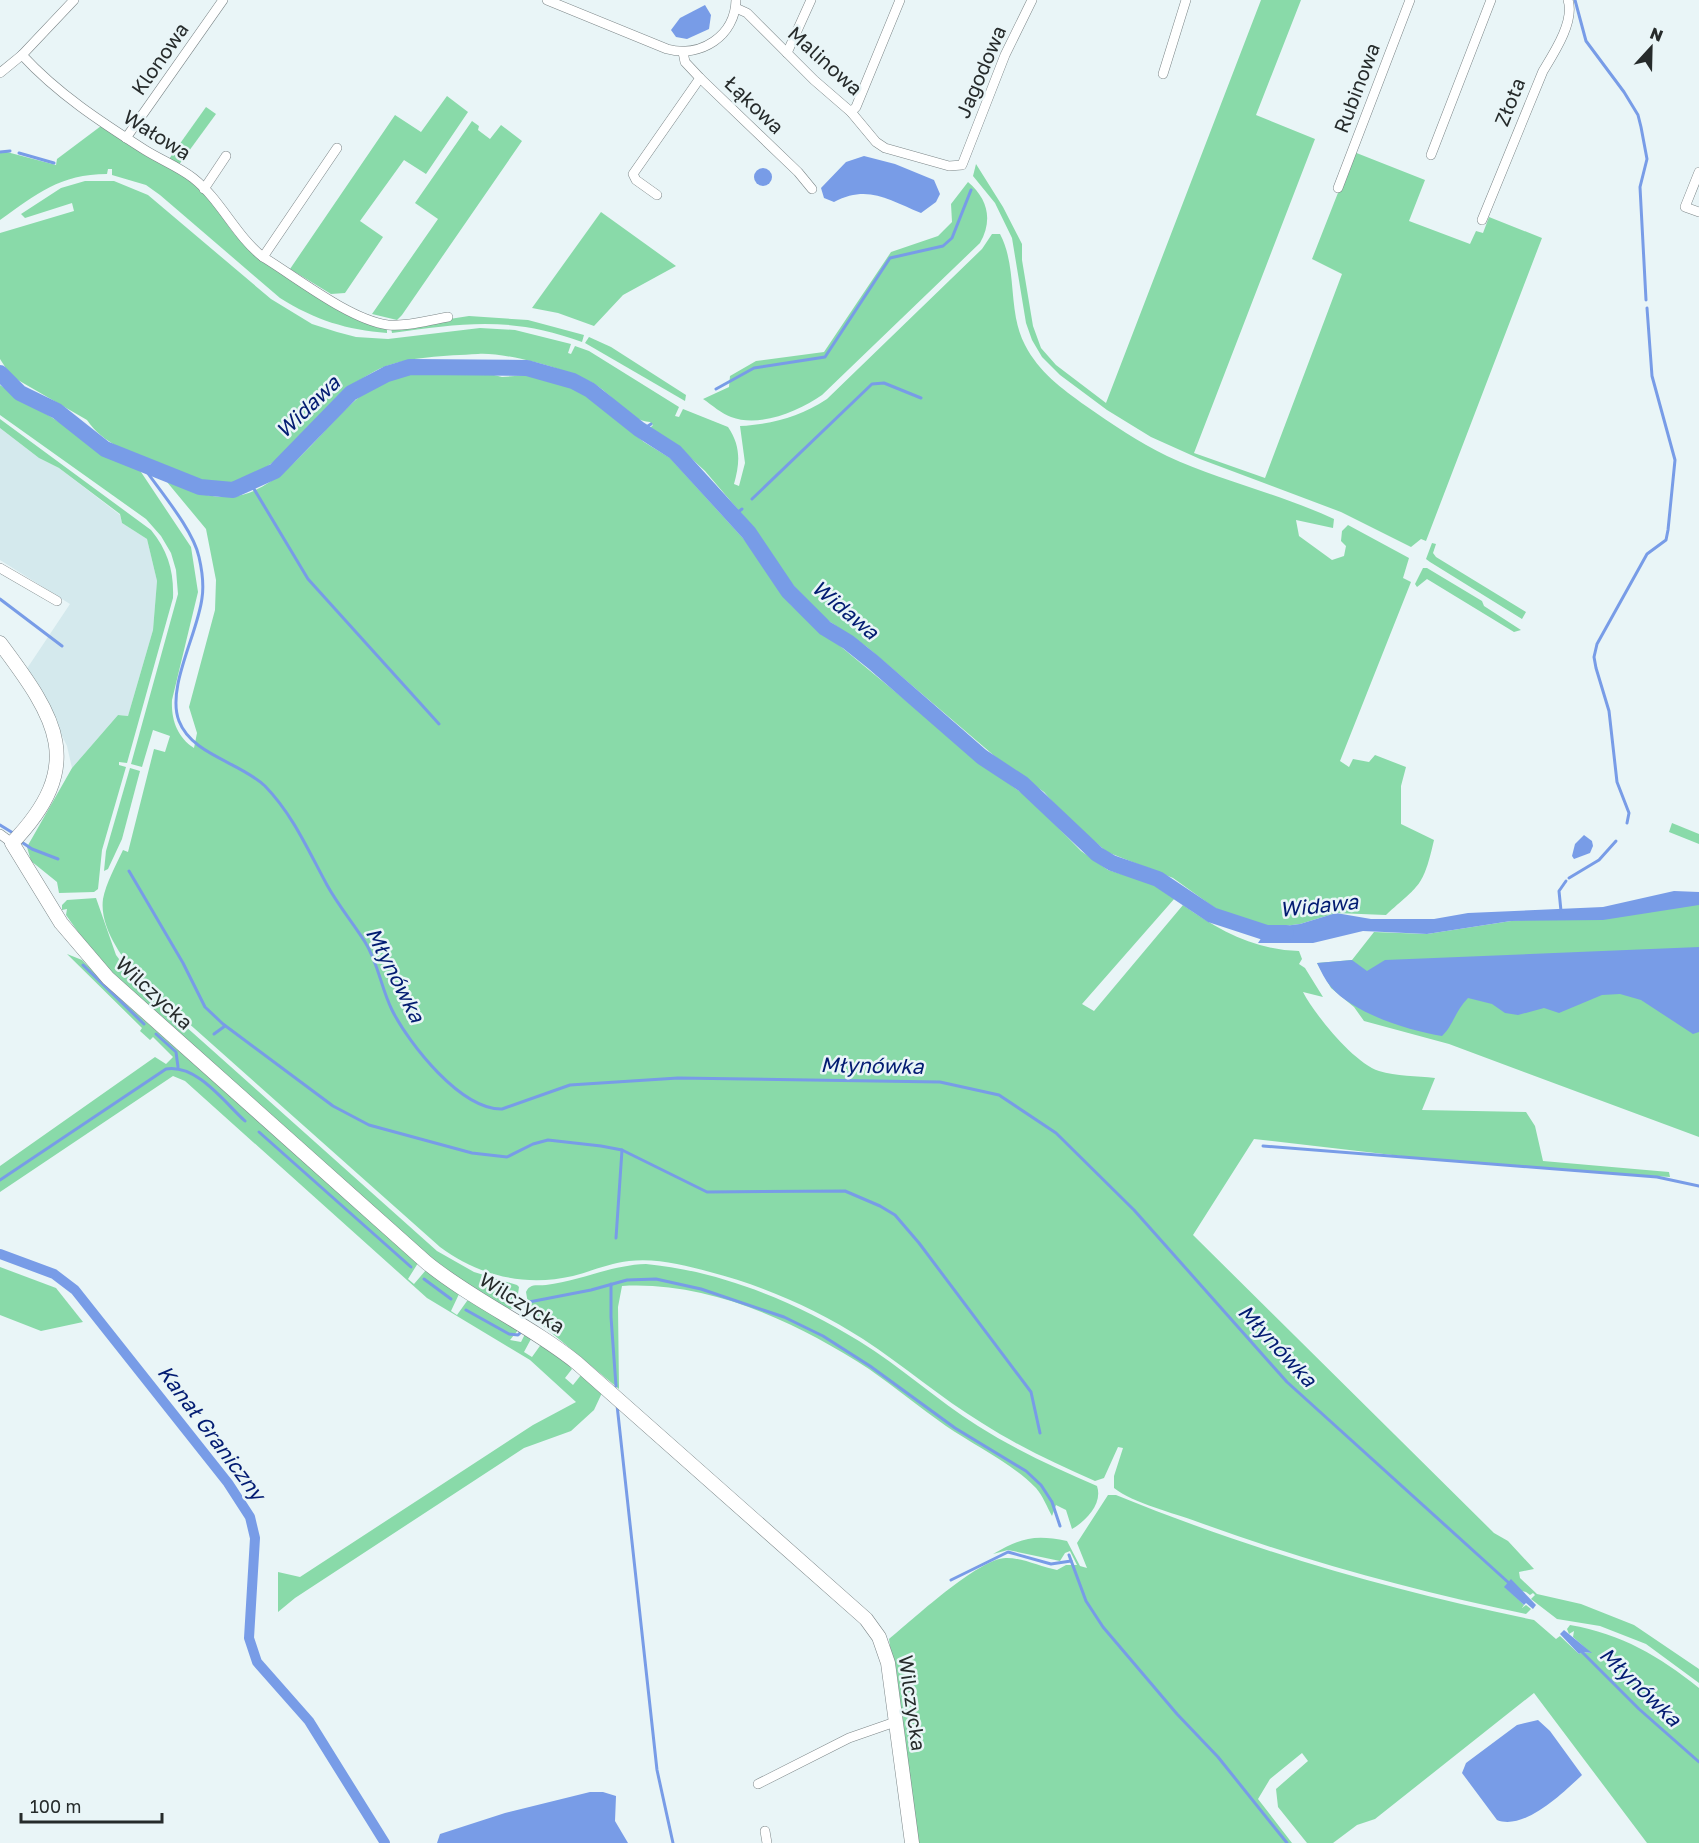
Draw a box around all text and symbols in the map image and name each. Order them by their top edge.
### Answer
street label: Klonowa [126,18,193,99]
north arrow [1621,18,1681,78]
street label: Malinowa [784,21,868,100]
street label: Jagodowa [950,22,1010,121]
text: N [1647,23,1666,46]
street label: Rubinowa [1328,39,1384,136]
street label: Łąkowa [720,70,789,138]
street label: Złota [1489,74,1530,129]
street label: Wałowa [119,104,196,164]
water label: Widawa [270,369,345,443]
water label: Widawa [807,574,885,645]
water label: Widawa [1278,888,1361,922]
water label: Młynówka [361,923,431,1027]
street label: Wilczycka [111,951,198,1034]
water label: Młynówka [820,1051,925,1079]
street label: Wilczycka [475,1266,570,1338]
water label: Młynówka [1233,1299,1323,1393]
water label: Kanał Graniczny [152,1360,273,1508]
water label: Młynówka [1595,1641,1688,1732]
street label: Wilczycka [894,1654,932,1752]
scale bar [21,1786,162,1824]
text: 100 m [30,1795,81,1817]

